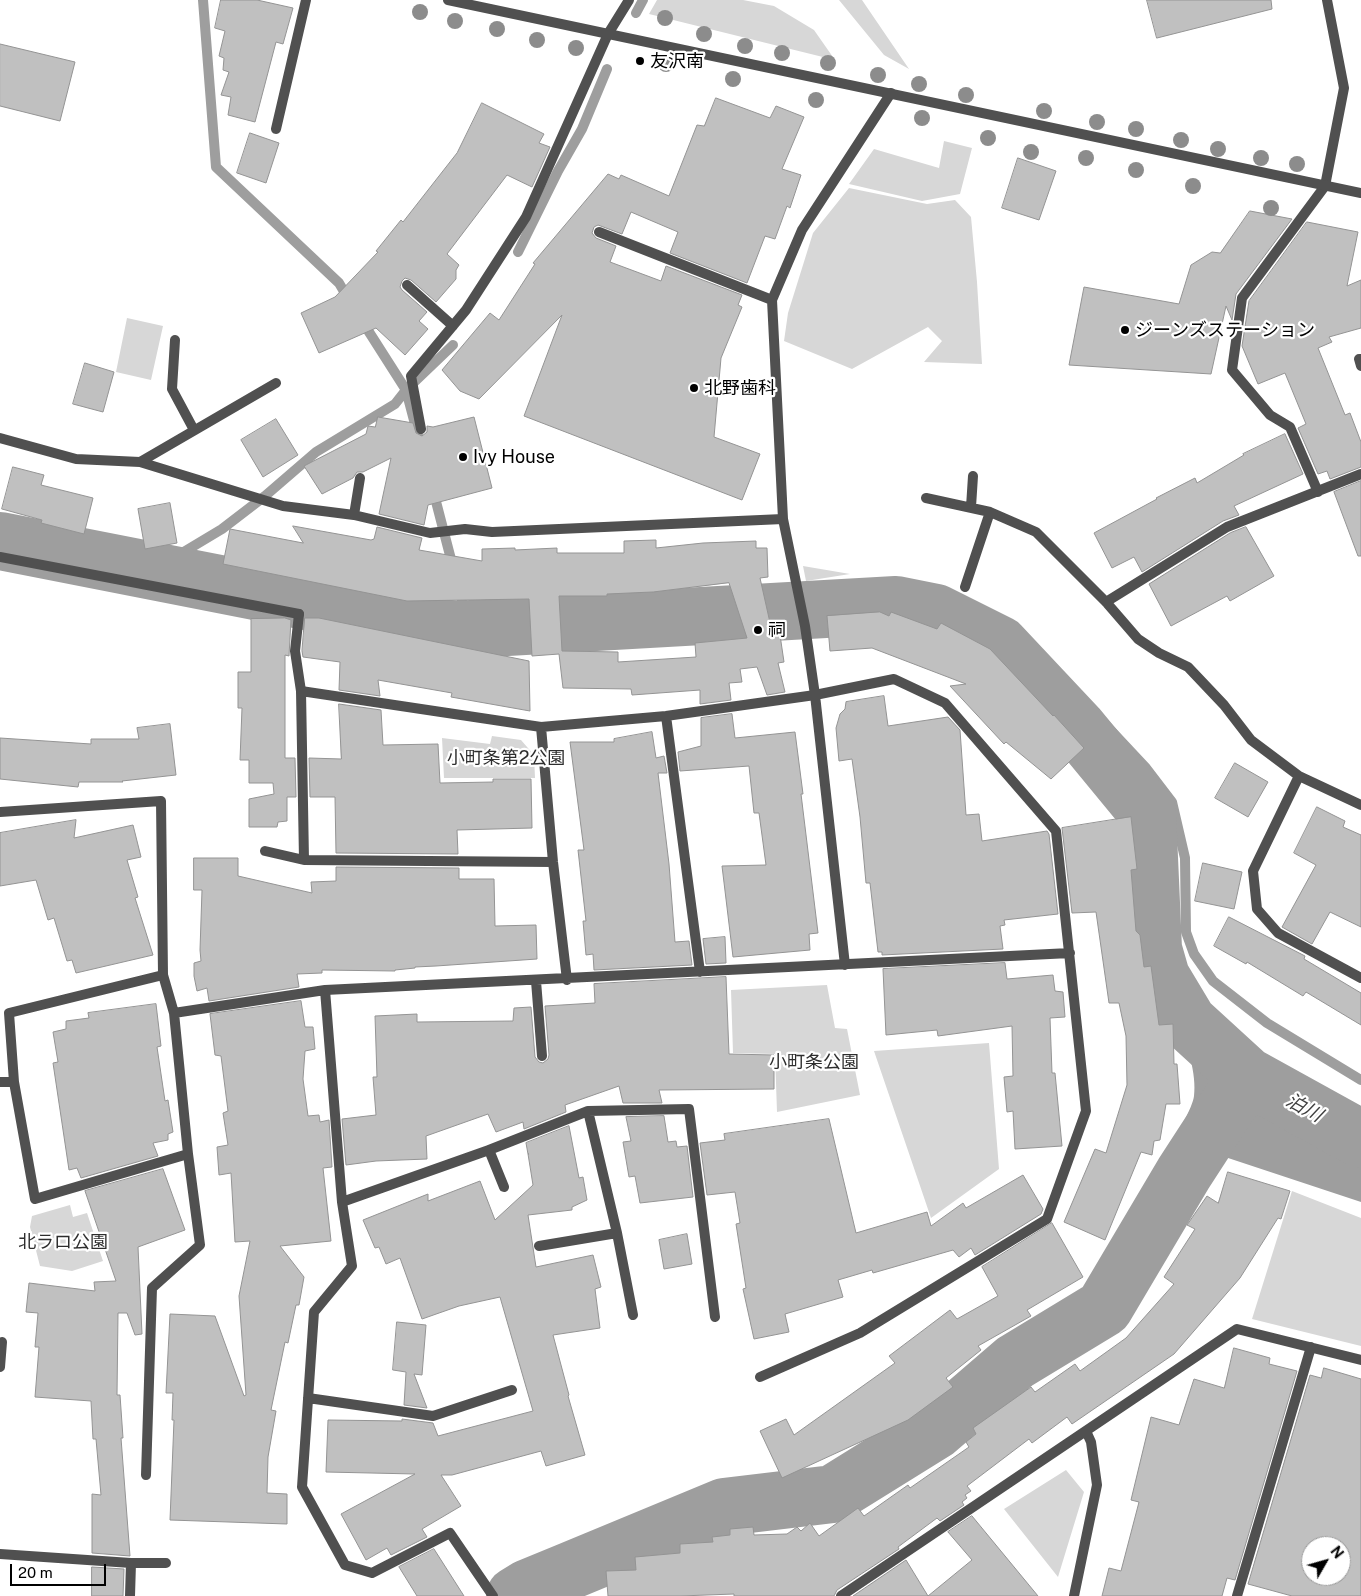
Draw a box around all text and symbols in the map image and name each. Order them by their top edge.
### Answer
place label: 友沢南 [650,50,704,72]
marker: 友沢南 [634,55,646,67]
place label: ジーンズステーション [1135,319,1315,341]
marker: ジーンズステーション [1119,324,1131,336]
place label: 北野歯科 [704,377,776,399]
marker: 北野歯科 [688,382,700,394]
place label: Ivy House [473,446,555,468]
marker: Ivy House [457,451,469,463]
place label: 祠 [768,619,786,641]
marker: 祠 [752,624,764,636]
park label: 小町条第2公園 [447,747,565,769]
park label: 小町条公園 [769,1051,859,1073]
water label: 泊川 [1282,1089,1326,1127]
park label: 北ラロ公園 [18,1231,108,1253]
north arrow [1301,1536,1351,1586]
text: N [1327,1543,1347,1562]
scale bar [12,1554,109,1586]
text: 20 m [18,1564,53,1581]

